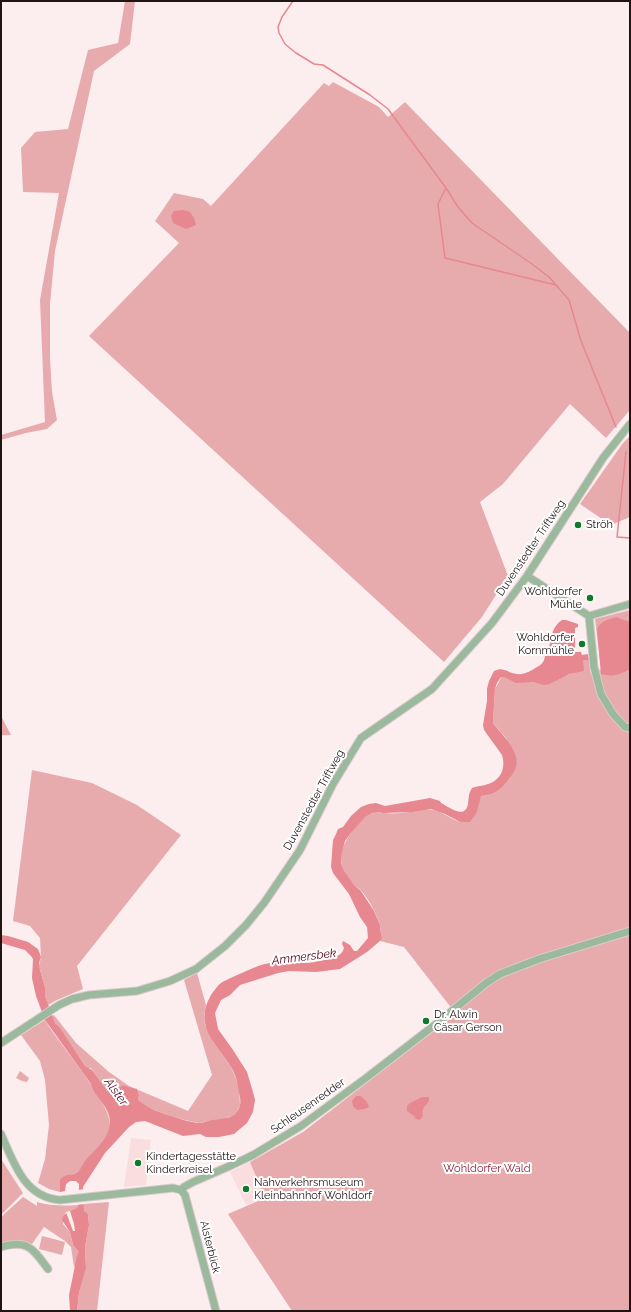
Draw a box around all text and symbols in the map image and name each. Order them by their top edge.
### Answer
street label: Duvenstedter Triftweg [494,497,568,599]
place label: Ströh [586,518,613,532]
marker: Ströh [573,520,583,530]
place label: Wohldorfer Mühle [524,585,582,611]
marker: Wohldorfer Mühle [585,593,595,603]
place label: Wohldorfer Kornmühle [516,631,574,657]
marker: Wohldorfer Kornmühle [577,639,587,649]
street label: Duvenstedter Triftweg [281,747,347,853]
water label: Ammersbek [271,946,337,968]
place label: Dr. Alwin Cäsar Gerson [434,1008,502,1034]
marker: Dr. Alwin Cäsar Gerson [421,1016,431,1026]
water label: Alster [101,1075,131,1109]
street label: Schleusenredder [268,1076,348,1136]
place label: Kindertagesstätte Kinderkreisel [146,1150,236,1176]
marker: Kindertagesstätte Kinderkreisel [133,1158,143,1168]
park label: Wohldorfer Wald [443,1162,531,1176]
place label: Nahverkehrsmuseum Kleinbahnhof Wohldorf [254,1176,372,1202]
marker: Nahverkehrsmuseum Kleinbahnhof Wohldorf [241,1184,251,1194]
street label: Alsterblick [197,1219,223,1275]

